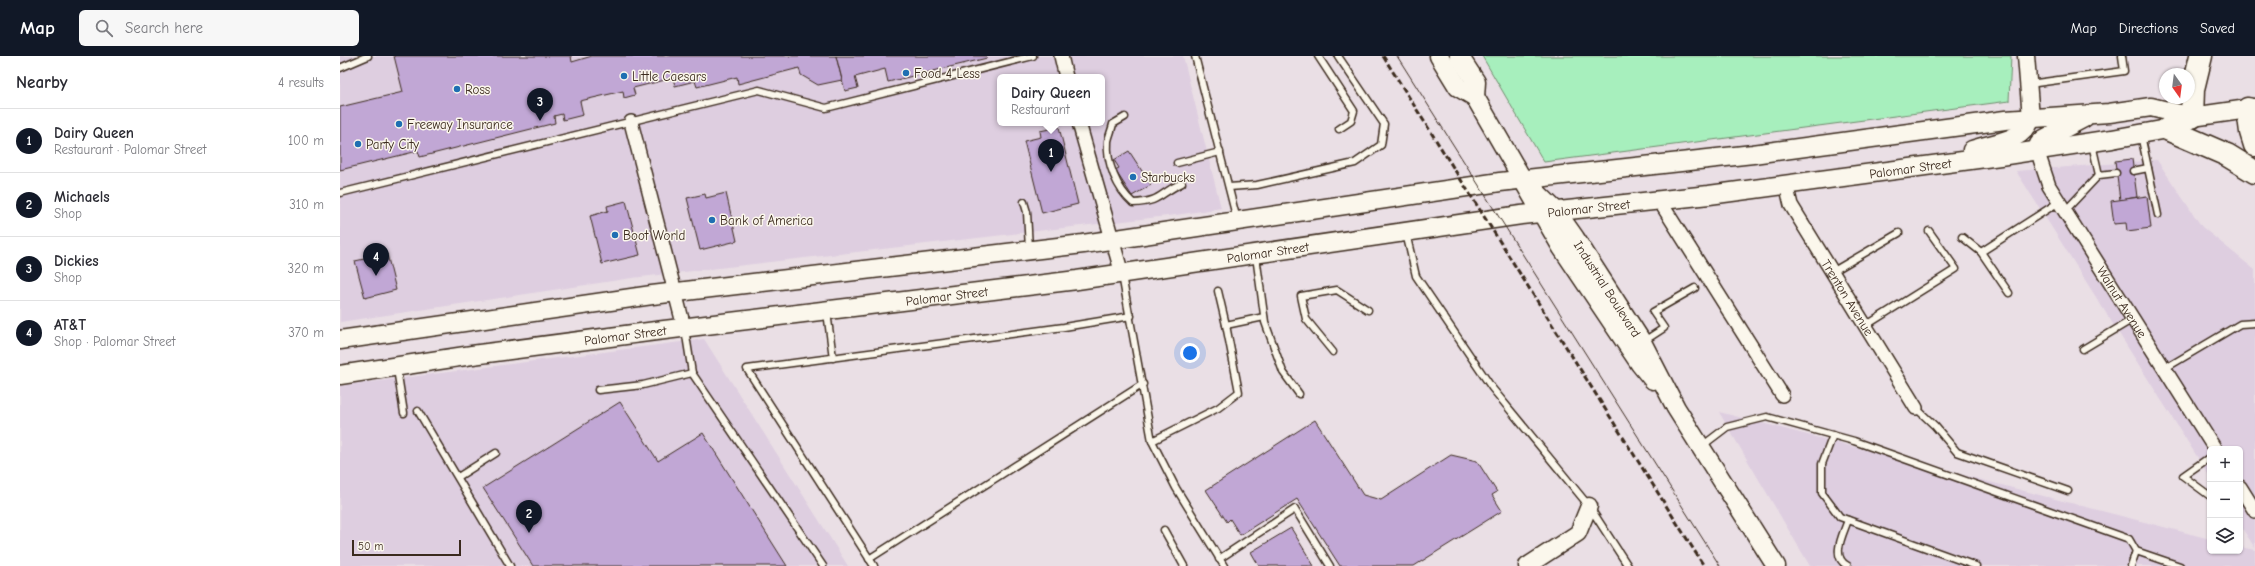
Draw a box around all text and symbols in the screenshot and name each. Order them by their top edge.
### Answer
search box [79,10,359,46]
text: Map [20,17,55,39]
icon: search [93,17,115,39]
text: Search here [125,19,203,37]
text: Map [2070,20,2097,37]
text: Directions [2119,20,2178,37]
text: Saved [2200,20,2235,37]
place label: Food 4 Less [914,66,980,81]
marker: Food 4 Less [901,68,911,78]
north arrow [2159,68,2195,104]
place label: Little Caesars [632,69,706,84]
marker: Little Caesars [619,71,629,81]
text: Nearby [16,73,67,92]
popup [997,74,1105,126]
text: 4 results [278,75,324,90]
place label: Ross [465,82,490,97]
marker: Ross [452,84,462,94]
text: Dairy Queen [1011,84,1091,102]
pin: 3 [527,88,553,121]
text: Restaurant [1011,102,1070,117]
place label: Freeway Insurance [407,117,513,132]
marker: Freeway Insurance [394,119,404,129]
text: Dairy Queen [54,124,134,142]
text: 1 [26,133,32,148]
text: 100 m [288,133,324,148]
place label: Party City [366,137,419,152]
marker: Party City [353,139,363,149]
pin: 1 [1038,139,1064,172]
text: Restaurant · Palomar Street [54,142,206,157]
street label: Palomar Street [1868,155,1954,181]
place label: Starbucks [1141,170,1195,185]
marker: Starbucks [1128,172,1138,182]
text: Michaels [54,188,110,206]
street label: Palomar Street [1547,196,1632,220]
text: 2 [26,197,32,212]
text: 310 m [289,197,324,212]
text: Shop [54,206,82,221]
place label: Bank of America [720,213,813,228]
marker: Bank of America [707,215,717,225]
place label: Boot World [623,228,685,243]
marker: Boot World [610,230,620,240]
street label: Industrial Boulevard [1571,238,1644,340]
street label: Palomar Street [1226,239,1311,266]
pin: 4 [363,243,389,276]
text: Dickies [54,252,99,270]
street label: Trenton Avenue [1818,257,1877,339]
text: 3 [26,261,32,276]
text: 320 m [288,261,324,276]
street label: Walnut Avenue [2094,264,2150,341]
text: Shop [54,270,82,285]
street label: Palomar Street [905,284,990,309]
text: AT&T [54,316,86,334]
street label: Palomar Street [583,323,668,348]
text: 4 [26,325,32,340]
text: 370 m [288,325,324,340]
text: Shop · Palomar Street [54,334,176,349]
your location [1180,343,1200,363]
map controls [2207,446,2243,554]
button: + [2207,446,2243,482]
button: − [2207,482,2243,518]
pin: 2 [516,500,542,533]
button: layers [2207,518,2243,554]
scale bar [352,538,461,557]
text: 50 m [358,540,383,553]

